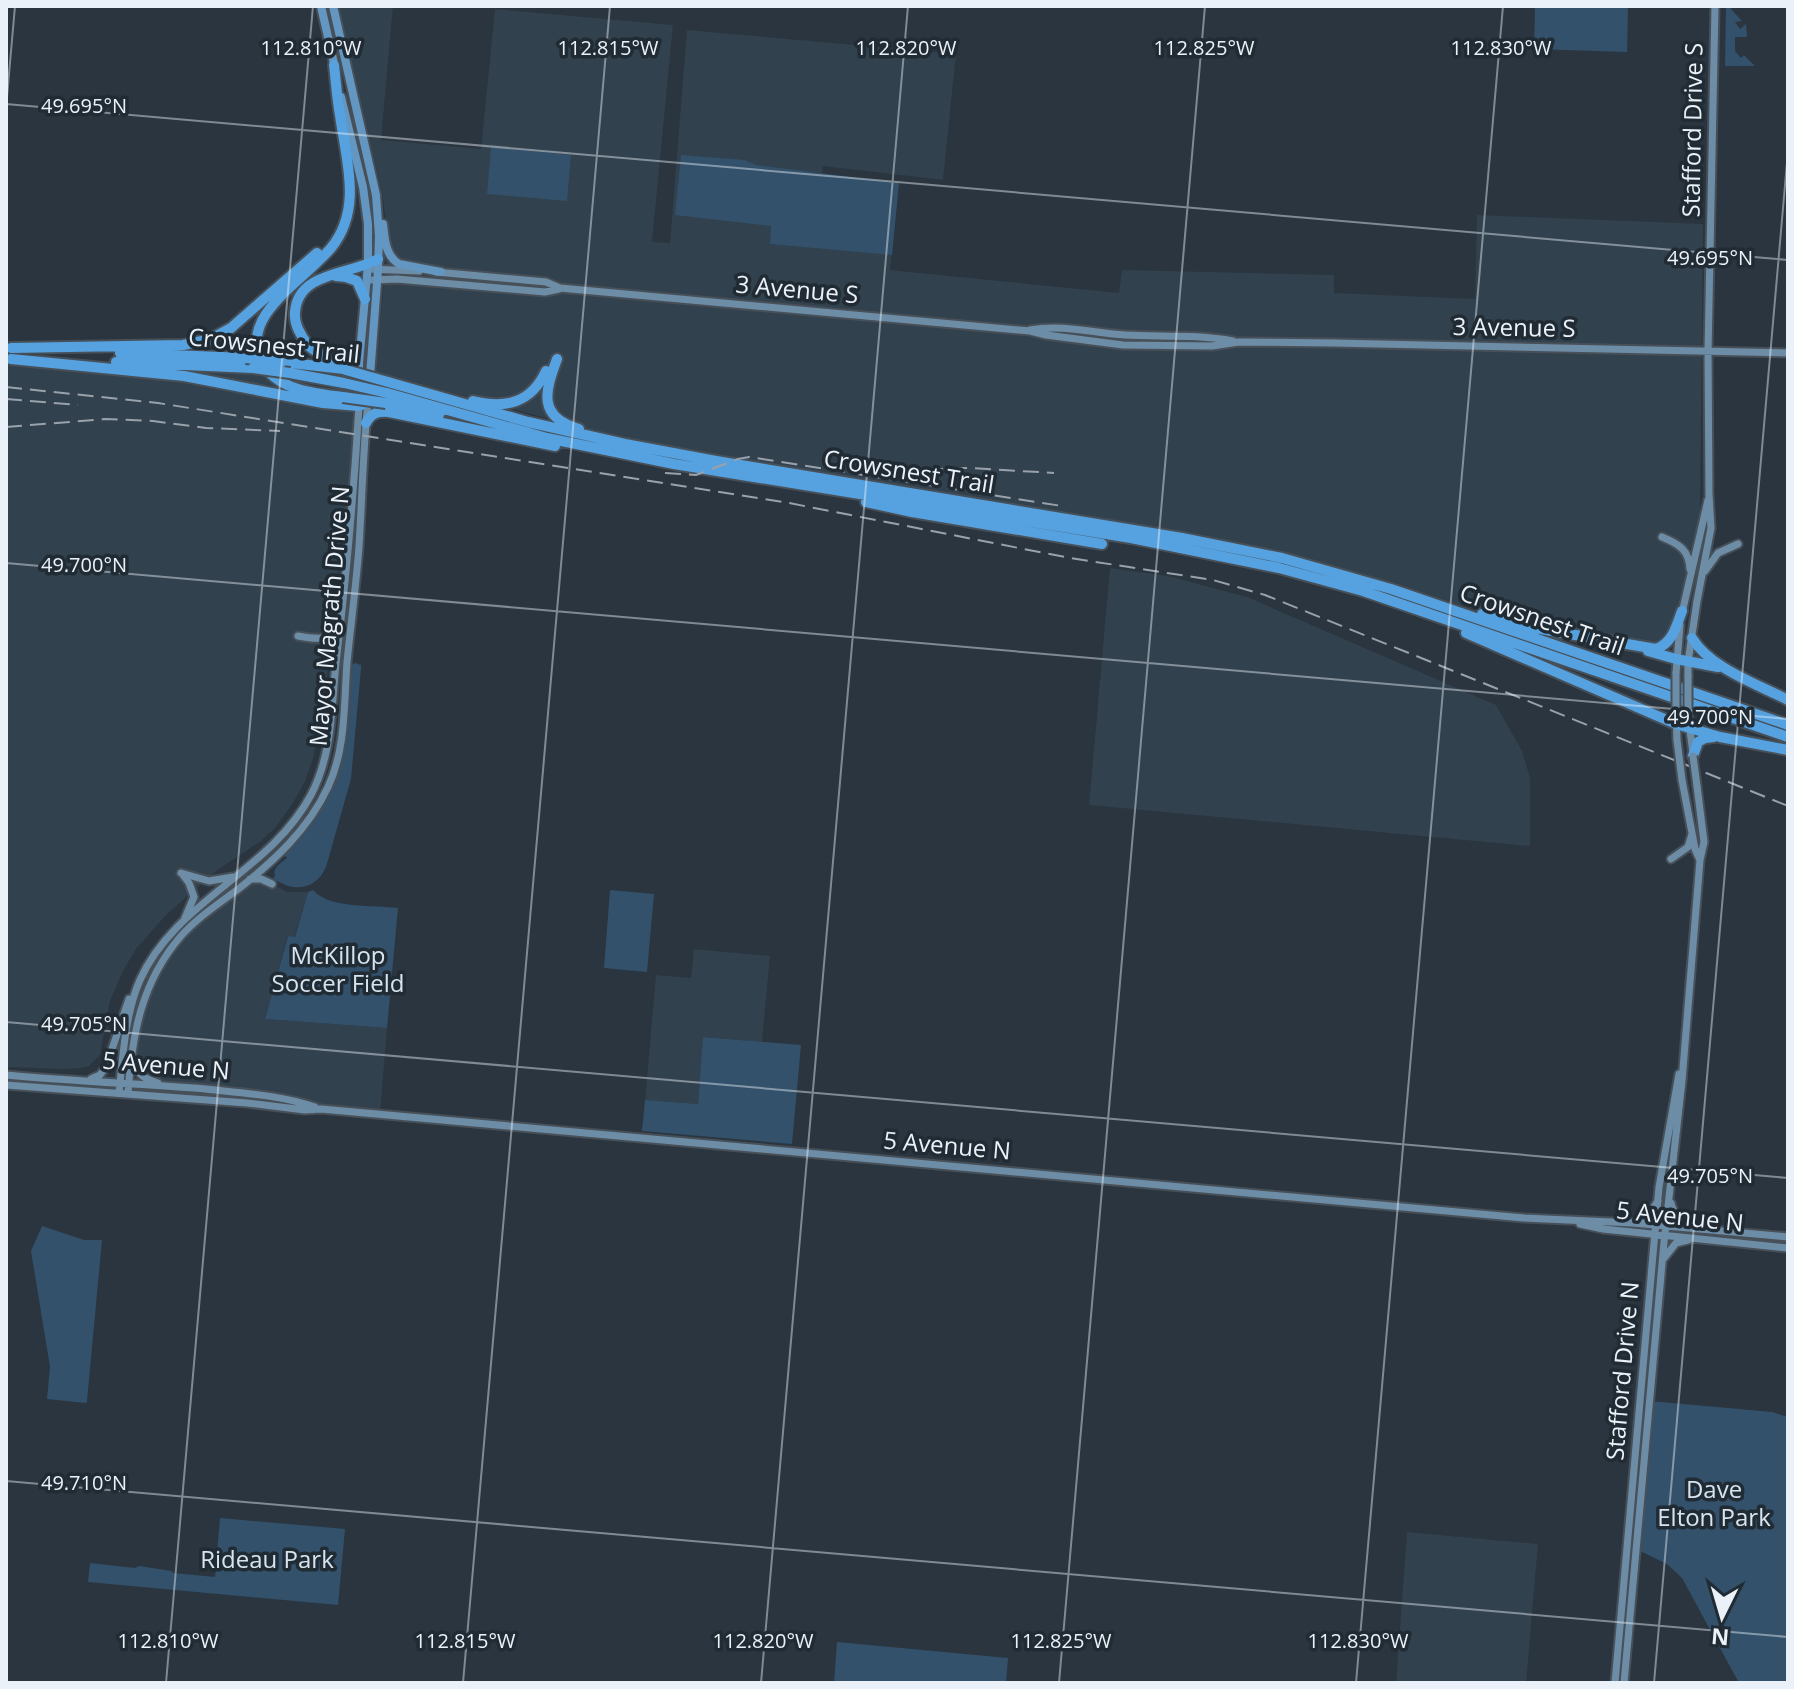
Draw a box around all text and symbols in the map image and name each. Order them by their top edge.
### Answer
text: 112.810°W [261,34,362,61]
text: 112.815°W [558,34,659,61]
text: 112.820°W [856,34,957,61]
text: 112.825°W [1154,34,1255,61]
text: 112.830°W [1451,34,1552,61]
street label: Stafford Drive S [1673,42,1710,218]
text: 49.695°N [41,92,127,119]
text: 49.695°N [1667,244,1753,271]
street label: 3 Avenue S [734,267,860,310]
street label: 3 Avenue S [1452,309,1576,344]
street label: Crowsnest Trail [187,319,362,370]
street label: Crowsnest Trail [822,441,997,500]
street label: Mayor Magrath Drive N [301,484,356,747]
text: 49.700°N [41,551,127,578]
street label: Crowsnest Trail [1456,575,1629,662]
text: 49.700°N [1667,703,1753,730]
park label: McKillop Soccer Field [272,938,404,999]
text: 49.705°N [41,1010,127,1037]
street label: 5 Avenue N [101,1042,231,1087]
street label: 5 Avenue N [882,1122,1012,1167]
text: 49.705°N [1667,1162,1753,1189]
street label: 5 Avenue N [1615,1192,1745,1239]
street label: Stafford Drive N [1597,1280,1646,1462]
text: 49.710°N [41,1469,127,1496]
park label: Dave Elton Park [1657,1472,1771,1533]
park label: Rideau Park [200,1542,334,1575]
north arrow [1682,1577,1762,1657]
text: N [1710,1622,1730,1654]
text: 112.810°W [118,1627,219,1654]
text: 112.815°W [415,1627,516,1654]
text: 112.820°W [713,1627,814,1654]
text: 112.825°W [1011,1627,1112,1654]
text: 112.830°W [1308,1627,1409,1654]

